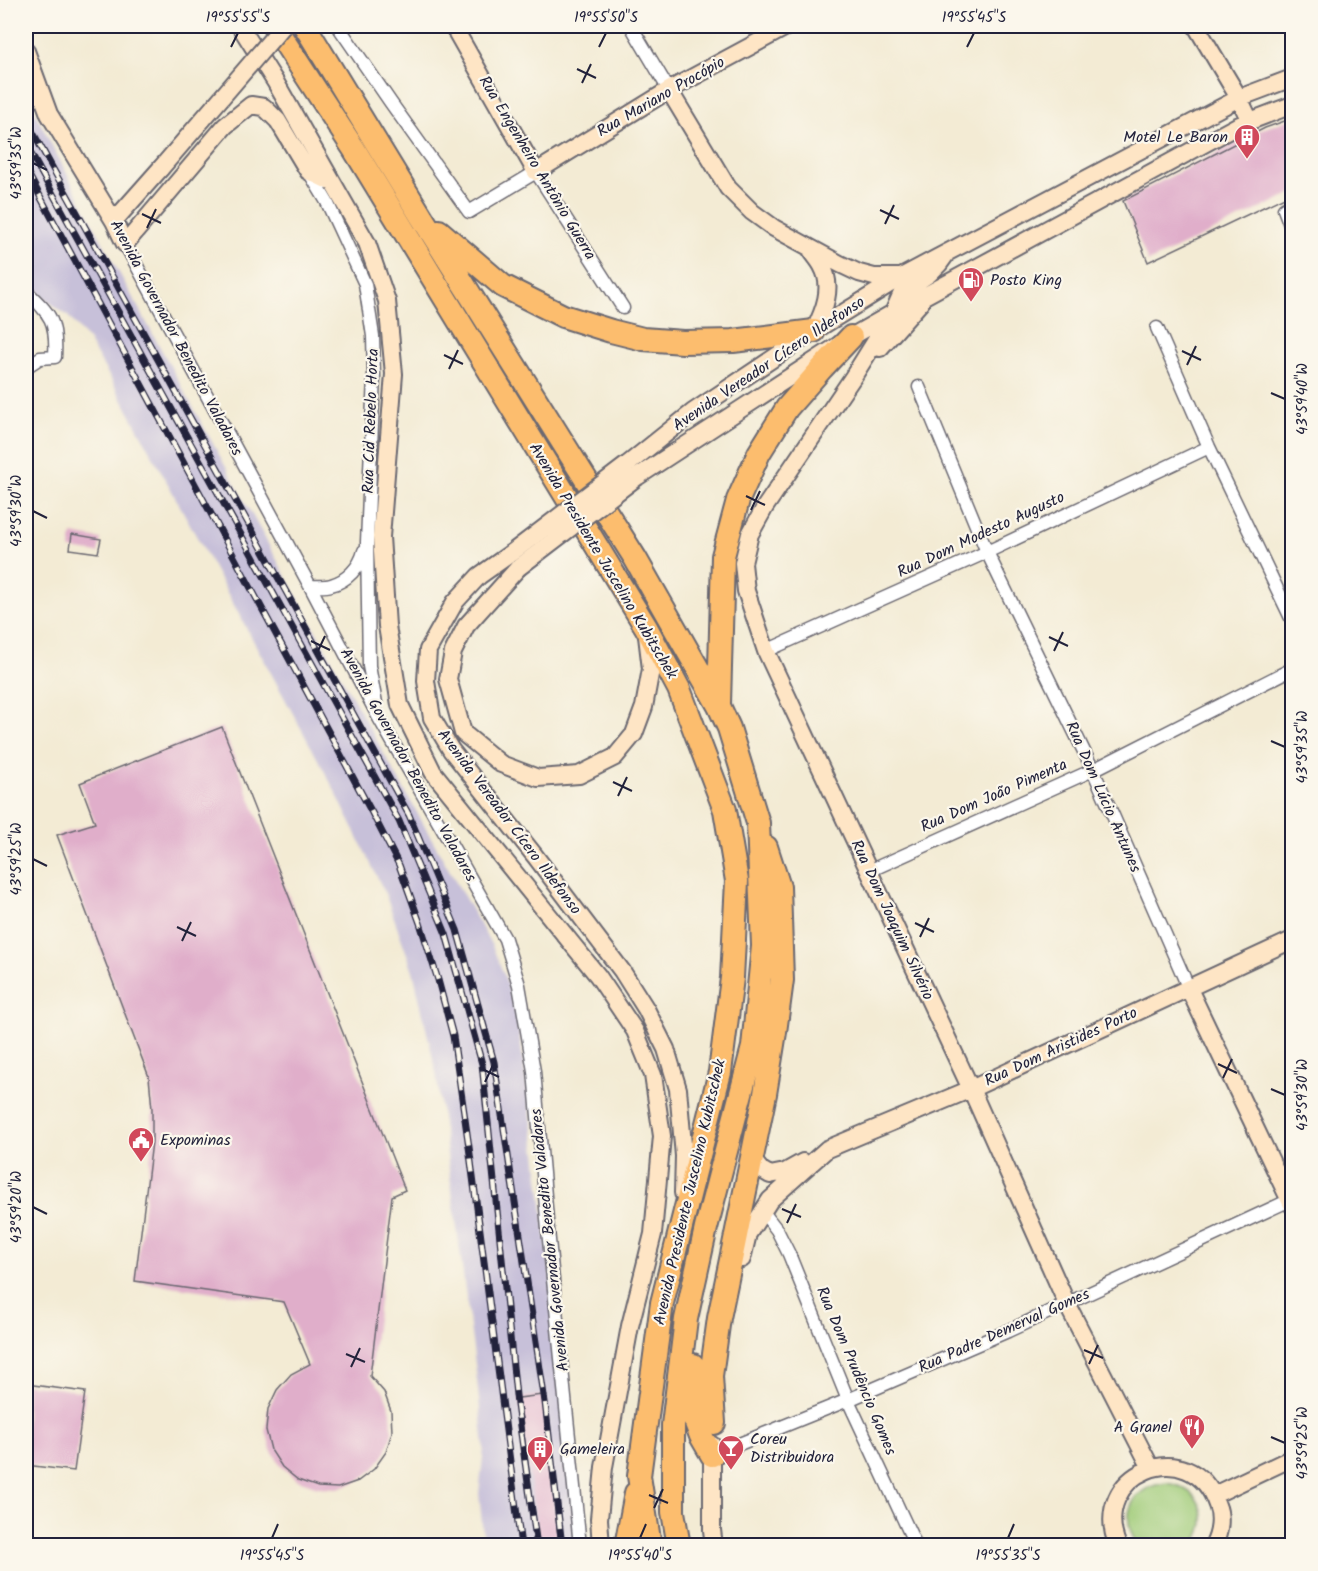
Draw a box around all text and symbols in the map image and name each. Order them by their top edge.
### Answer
text: 19°55'55"S [206,6,270,30]
text: 19°55'50"S [574,6,638,30]
text: 19°55'45"S [942,6,1006,30]
street label: Rua Mariano Procópio [592,50,730,144]
street label: Rua Engenheiro Antônio Guerra [472,71,602,265]
building icon: Motel Le Baron [1232,122,1262,160]
place label: Motel Le Baron [1123,125,1228,150]
text: 43°59'35"W [5,126,29,199]
street label: Avenida Governador Benedito Valadares [103,215,249,461]
fuel station icon: Posto King [956,265,986,303]
place label: Posto King [990,268,1062,293]
street label: Avenida Vereador Cícero Ildefonso [668,290,870,438]
street label: Rua Cid Rebelo Horta [356,348,386,494]
text: 43°59'40"W [1291,363,1315,435]
street label: Avenida Presidente Juscelino Kubitschek [522,438,684,685]
text: 43°59'30"W [5,475,29,547]
street label: Rua Dom Modesto Augusto [893,485,1069,585]
street label: Avenida Governador Benedito Valadares [333,643,483,887]
text: 43°59'35"W [1291,710,1315,783]
street label: Rua Dom Lúcio Antunes [1058,717,1148,877]
street label: Avenida Vereador Cícero Ildefonso [431,724,587,920]
street label: Rua Dom João Pimenta [917,752,1071,840]
text: 43°59'25"W [5,822,29,895]
street label: Rua Dom Joaquim Silvério [844,836,940,1004]
street label: Rua Dom Aristides Porto [980,1001,1142,1093]
street label: Avenida Presidente Juscelino Kubitschek [647,1056,733,1327]
text: 43°59'30"W [1291,1059,1315,1131]
street label: Avenida Governador Benedito Valadares [524,1107,576,1373]
public building icon: Expominas [126,1125,156,1163]
place label: Expominas [160,1128,231,1153]
text: 43°59'20"W [5,1171,29,1243]
street label: Rua Padre Demerval Gomes [914,1282,1094,1380]
street label: Rua Dom Prudêncio Gomes [809,1283,903,1459]
text: 43°59'25"W [1291,1406,1315,1479]
restaurant icon: A Granel [1177,1412,1207,1450]
place label: A Granel [1114,1415,1172,1440]
place label: Coreu Distribuidora [750,1427,834,1470]
bar icon: Coreu Distribuidora [716,1433,746,1471]
building icon: Gameleira [525,1434,555,1472]
place label: Gameleira [560,1437,625,1462]
text: 19°55'45"S [240,1544,304,1568]
text: 19°55'40"S [608,1544,672,1568]
text: 19°55'35"S [976,1544,1041,1568]

